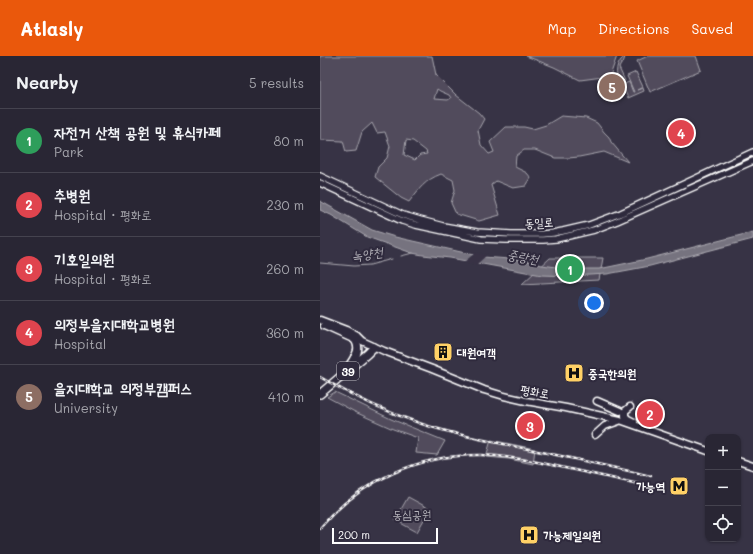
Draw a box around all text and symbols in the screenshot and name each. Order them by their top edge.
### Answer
text: Atlasly [20,16,83,41]
text: Map [548,19,576,38]
text: Directions [598,19,669,38]
text: Saved [691,19,733,38]
text: Nearby [16,71,78,93]
pin: 5 [599,72,625,102]
text: 5 results [249,74,304,91]
pin: 4 [668,118,694,148]
text: 자전거 산책 공원 및 휴식카페 [54,122,220,142]
text: 1 [26,132,32,149]
text: 80 m [274,132,304,149]
text: Park [54,143,83,160]
text: 추병원 [54,185,90,205]
text: 2 [25,196,33,213]
text: 230 m [267,196,304,213]
text: Hospital · 평화로 [54,206,152,223]
street label: 동일로 [524,213,554,231]
water label: 녹양천 [350,242,385,264]
water label: 중랑천 [506,245,541,267]
text: 기호일의원 [54,249,114,269]
pin: 1 [557,254,583,284]
text: 3 [25,260,33,277]
text: 260 m [266,260,304,277]
text: Hospital · 평화로 [54,270,152,287]
your location [584,293,604,313]
text: 의정부을지대학교병원 [54,314,175,334]
text: 4 [25,324,33,341]
text: 360 m [266,324,304,341]
text: Hospital [54,335,106,352]
building icon: 대원여객 [432,341,454,363]
place label: 대원여객 [456,344,496,360]
road number: 39 [337,362,359,380]
hospital icon: 중국한의원 [563,362,585,384]
place label: 중국한의원 [588,365,637,381]
text: 을지대학교 의정부캠퍼스 [54,378,192,398]
street label: 평화로 [519,381,551,401]
text: 5 [25,388,33,405]
text: 410 m [268,388,304,405]
text: University [54,399,118,416]
pin: 2 [637,399,663,429]
pin: 3 [517,411,543,441]
map controls [705,434,741,542]
button: + [705,434,741,470]
button: − [705,470,741,506]
metro station icon: 가능역 [668,475,690,497]
place label: 가능역 [636,478,665,494]
park label: 동심공원 [393,506,431,522]
button: locate [705,506,741,542]
hospital icon: 가능제일의원 [518,524,540,546]
scale bar [332,526,438,545]
text: 200 m [338,527,370,542]
place label: 가능제일의원 [543,527,601,543]

